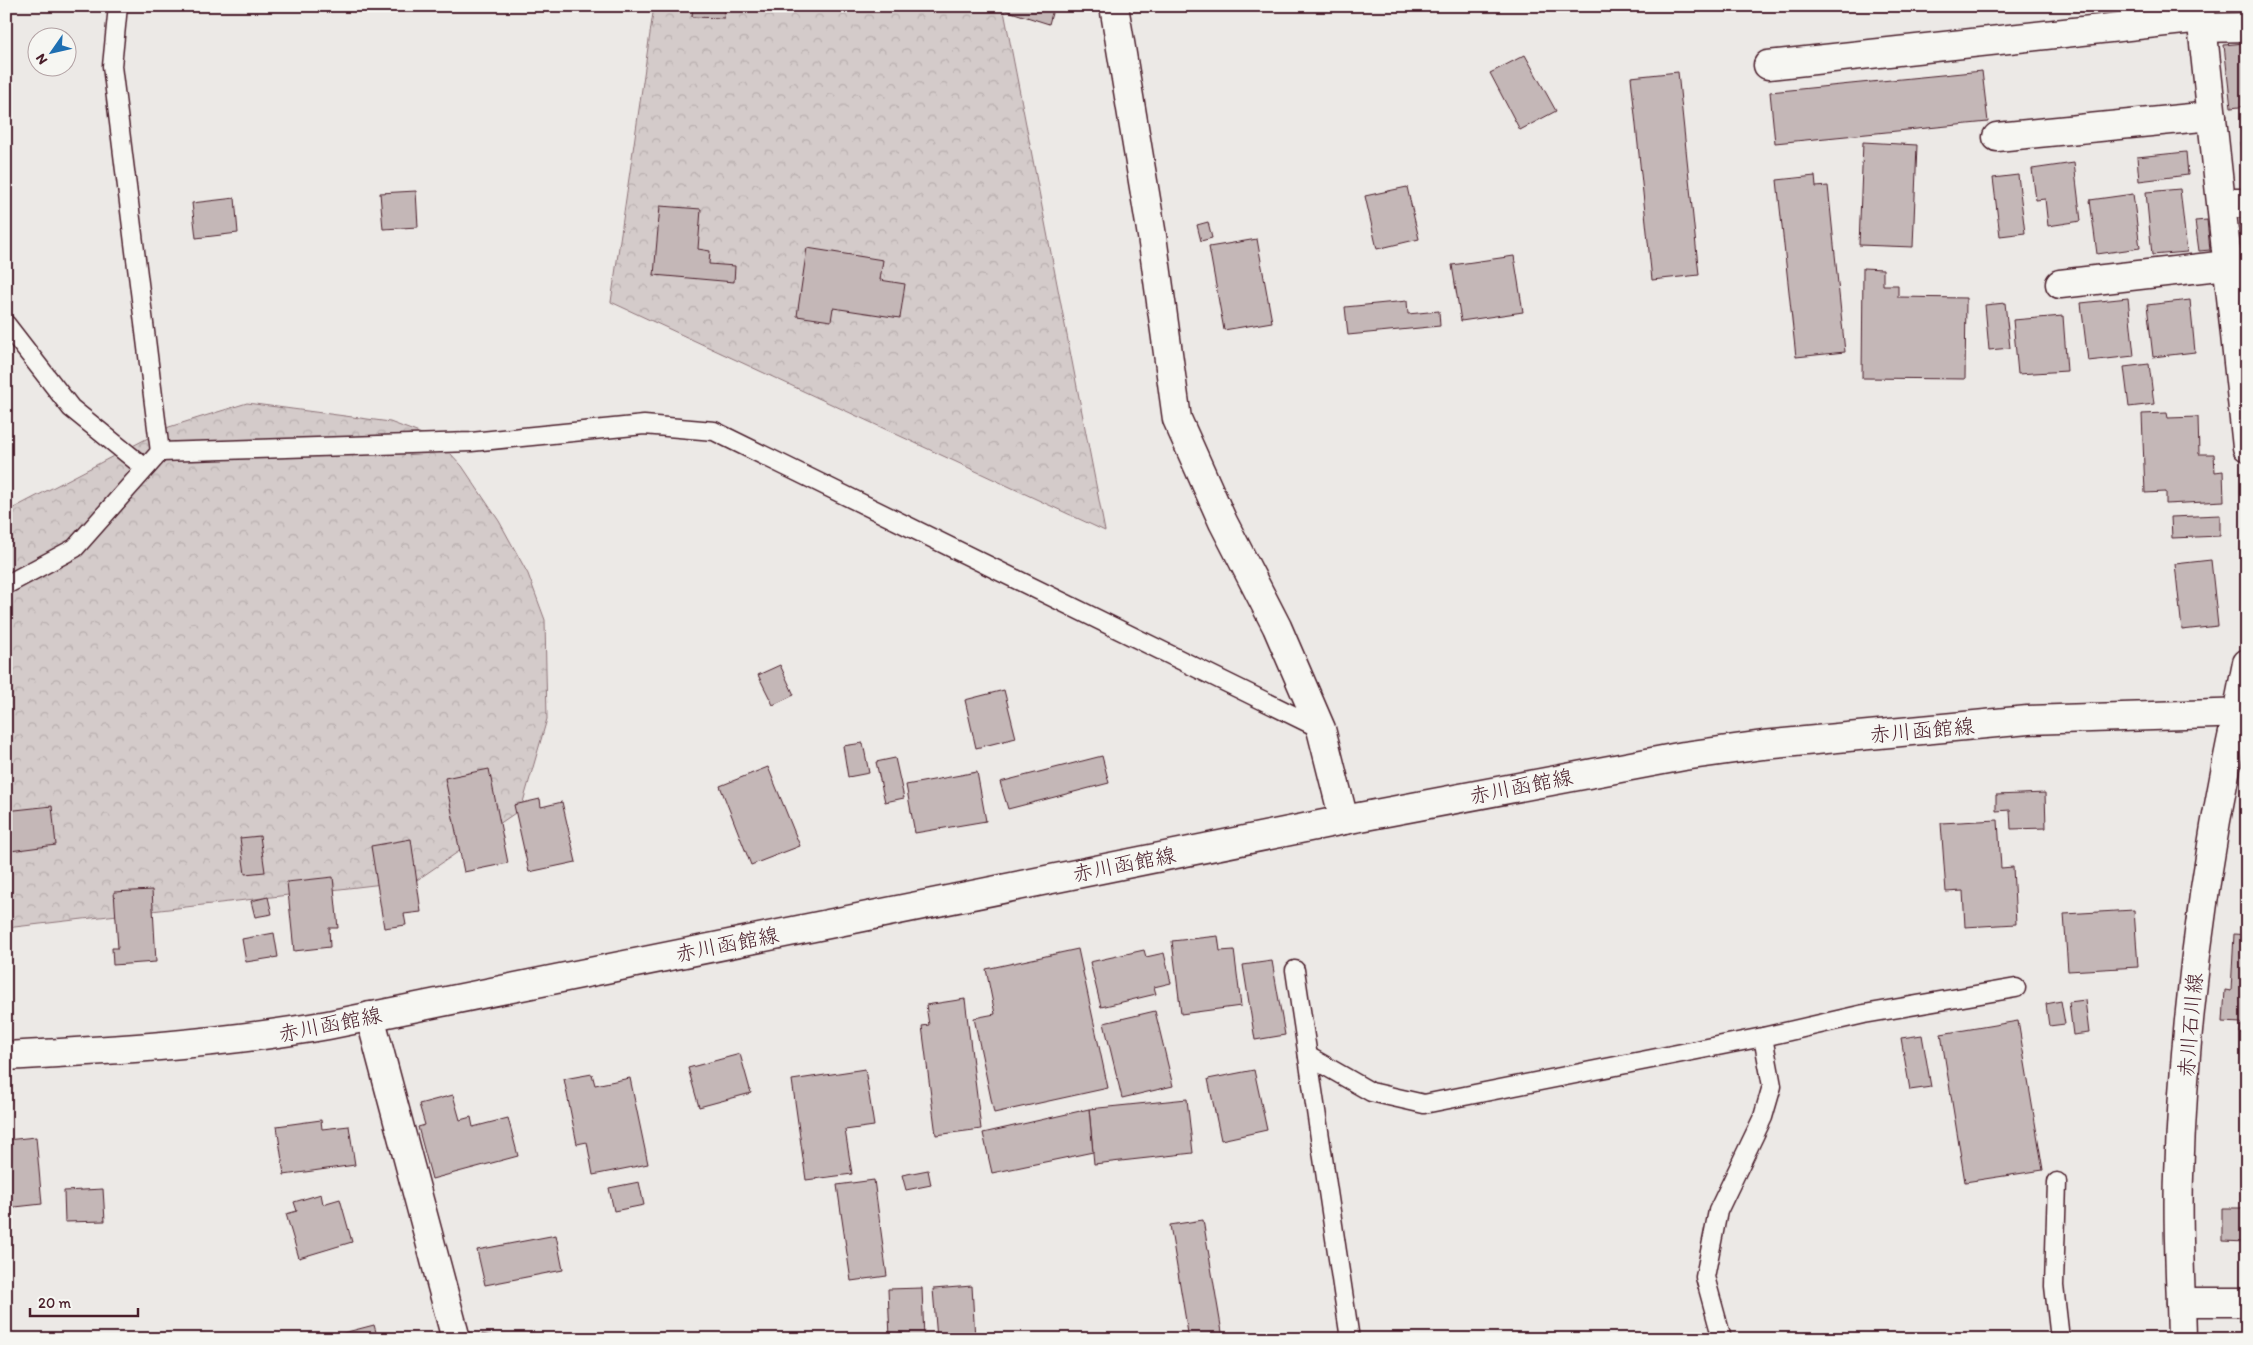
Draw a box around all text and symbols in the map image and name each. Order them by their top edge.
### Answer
north arrow [28,28,78,78]
text: N [32,50,51,68]
street label: 赤川函館線 [1869,713,1975,747]
street label: 赤川函館線 [1467,764,1575,808]
street label: 赤川函館線 [1070,842,1178,886]
street label: 赤川函館線 [673,922,781,966]
street label: 赤川石川線 [2173,972,2207,1078]
street label: 赤川函館線 [276,1002,384,1046]
scale bar [30,1285,138,1317]
text: 20 m [38,1294,72,1312]

